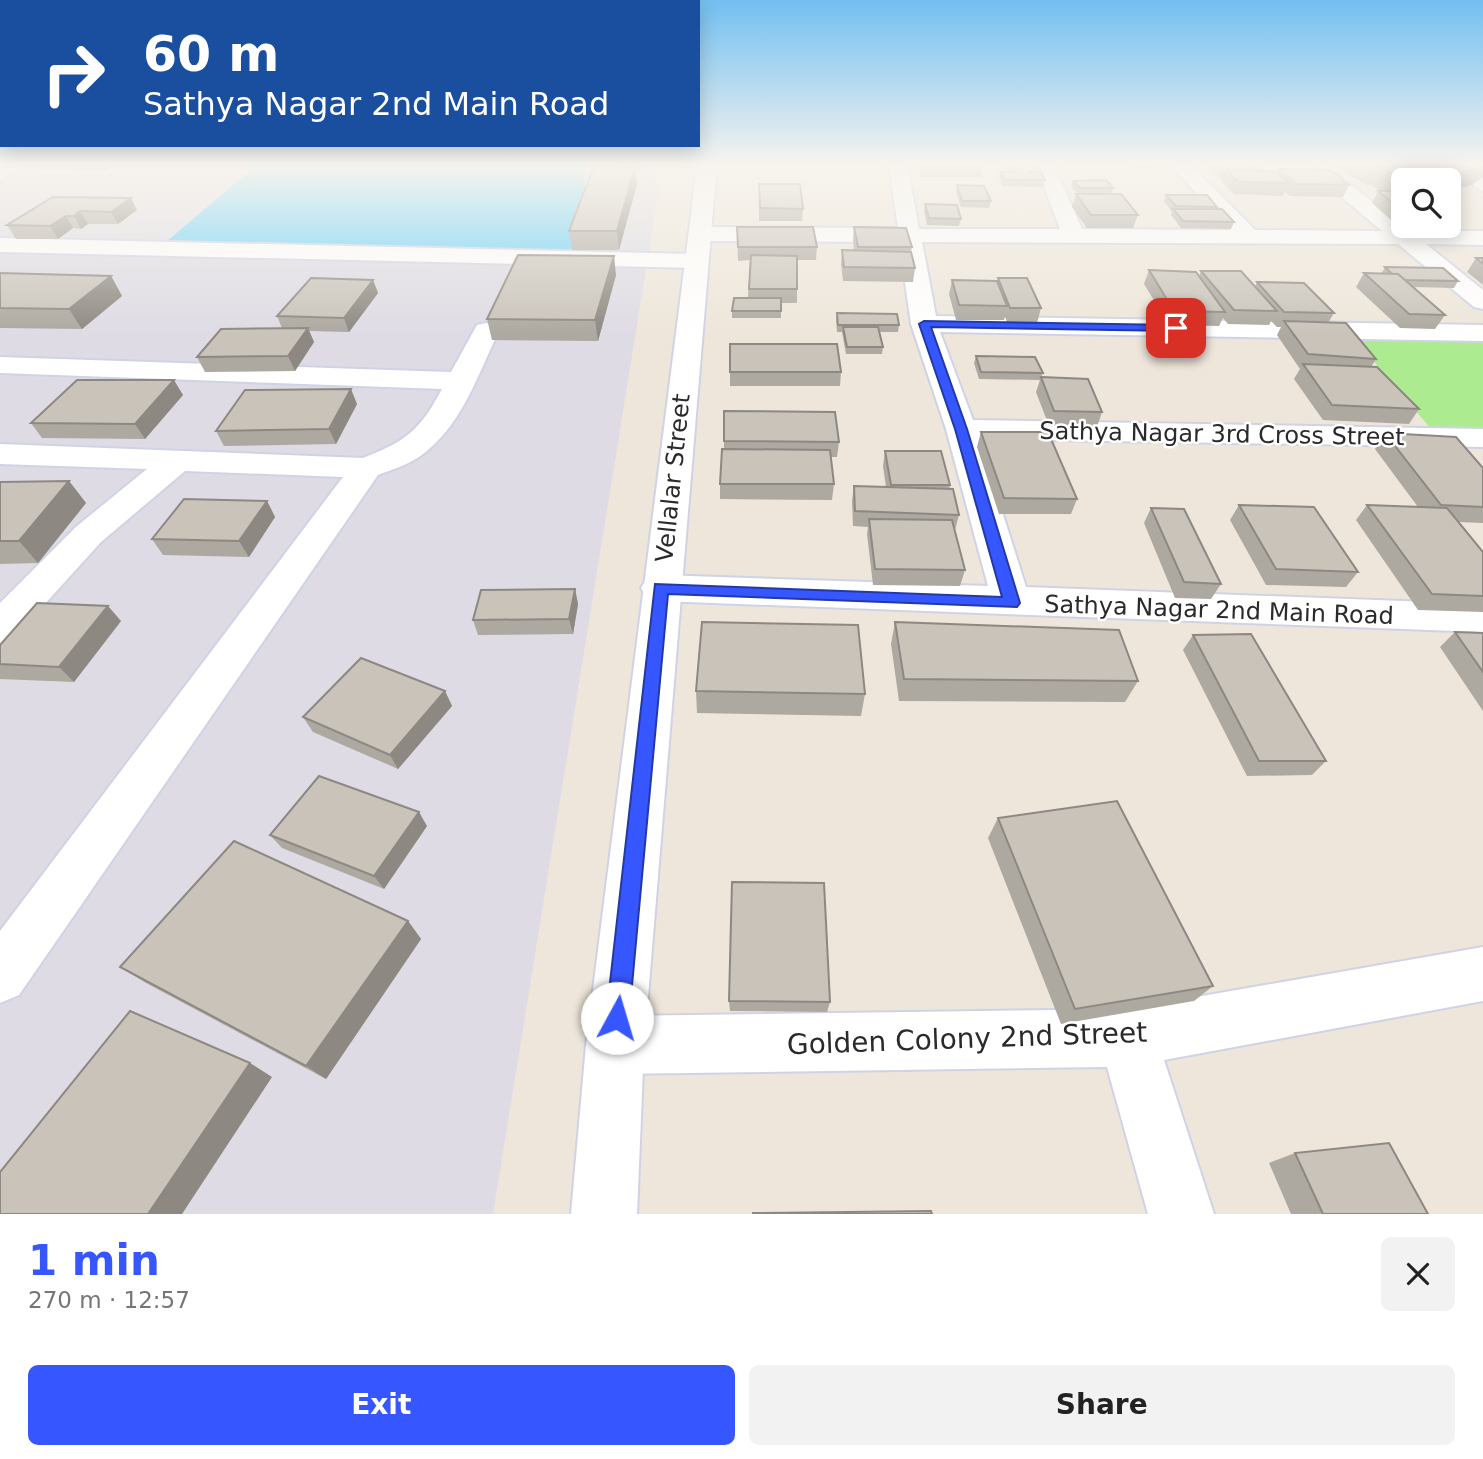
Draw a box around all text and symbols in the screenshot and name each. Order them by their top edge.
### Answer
text: 60 m [143,26,279,83]
icon: right [28,28,119,119]
text: Sathya Nagar 2nd Main Road [143,85,609,123]
map controls [1391,168,1461,238]
button: search [1391,168,1461,238]
pin [1146,298,1206,358]
icon: arrive [1157,309,1195,347]
street label: Vellalar Street [650,392,696,564]
street label: Sathya Nagar 3rd Cross Street [1039,417,1405,451]
street label: Sathya Nagar 2nd Main Road [1044,590,1394,630]
position arrow [580,981,654,1055]
street label: Golden Colony 2nd Street [786,1016,1148,1061]
text: 1 min [28,1236,160,1285]
button: close [1381,1237,1455,1311]
text: 270 m · 12:57 [28,1287,190,1313]
button: Exit [28,1365,735,1445]
button: Share [749,1365,1455,1445]

